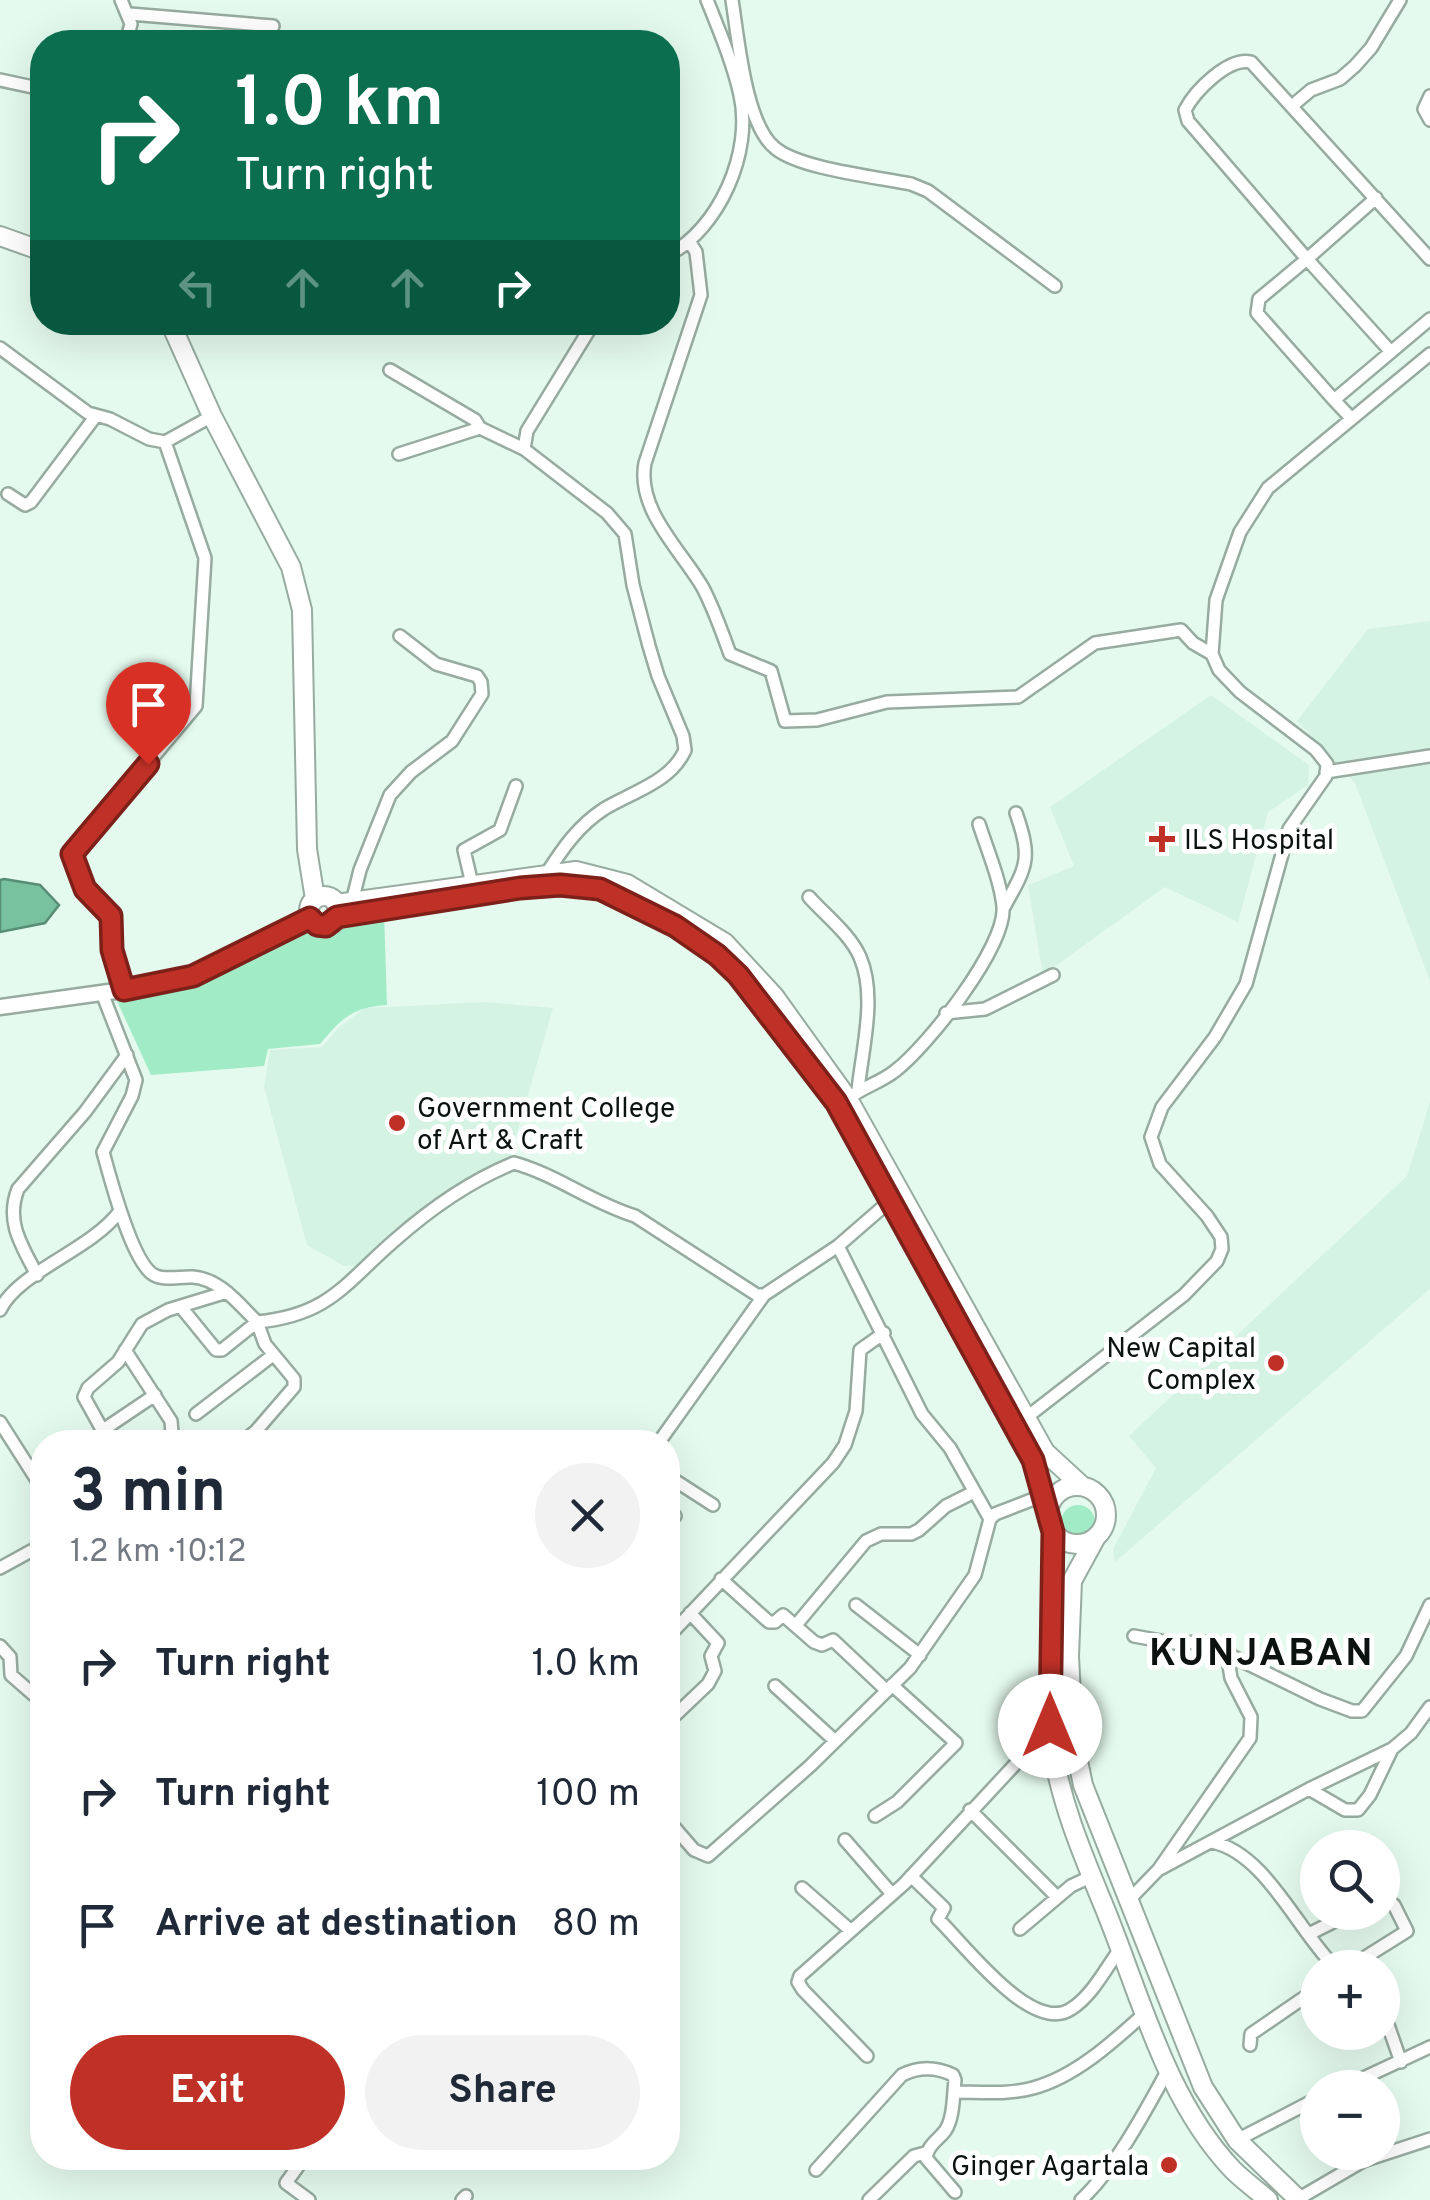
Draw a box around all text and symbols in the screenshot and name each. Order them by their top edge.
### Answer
text: 1.0 km [235,62,444,151]
icon: right [70,70,200,200]
text: Turn right [235,149,434,206]
icon: left [170,260,225,315]
icon: ahead [275,260,330,315]
icon: ahead [380,260,435,315]
icon: right [485,260,540,315]
pin [106,662,191,765]
icon: arrive [121,677,176,732]
place label: ILS Hospital [1184,824,1334,860]
marker: ILS Hospital [1149,826,1175,852]
place label: Government College of Art & Craft [417,1092,675,1160]
marker: Government College of Art & Craft [386,1112,408,1134]
place label: New Capital Complex [1106,1332,1256,1400]
marker: New Capital Complex [1265,1352,1287,1374]
text: 3 min [70,1457,226,1533]
button: close [535,1463,640,1568]
text: 1.2 km · 10:12 [70,1533,247,1573]
district label: KUNJABAN [1149,1631,1375,1680]
icon: right [70,1638,125,1693]
text: Turn right [155,1641,330,1690]
text: 1.0 km [532,1641,640,1690]
position arrow [998,1674,1102,1778]
icon: right [70,1768,125,1823]
text: Turn right [155,1771,330,1820]
text: 100 m [536,1771,640,1820]
map controls [1300,1830,1400,2170]
button: search [1300,1830,1400,1930]
icon: arrive [70,1898,125,1953]
text: Arrive at destination [155,1901,518,1950]
text: 80 m [552,1901,640,1950]
button: + [1300,1950,1400,2050]
button: Exit [70,2035,345,2150]
button: Share [365,2035,640,2150]
button: − [1300,2070,1400,2170]
place label: Ginger Agartala [951,2150,1149,2186]
marker: Ginger Agartala [1158,2154,1180,2176]

